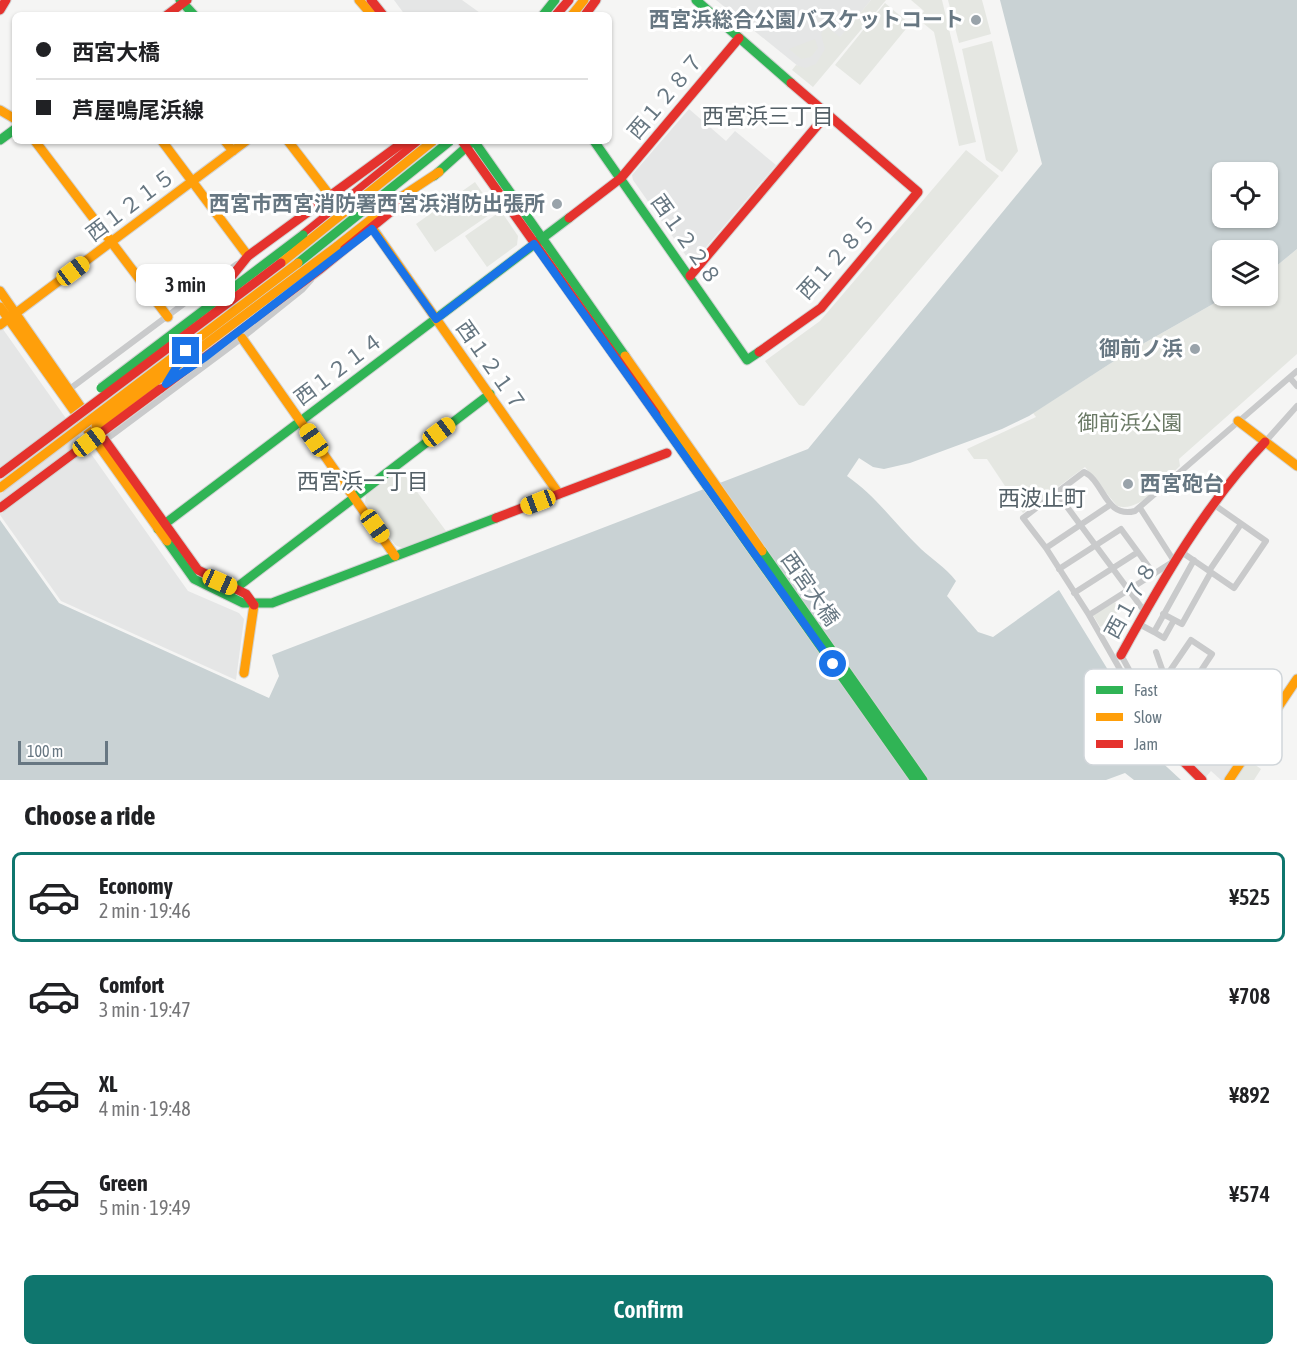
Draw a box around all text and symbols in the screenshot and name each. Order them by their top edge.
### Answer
place label: 西宮浜総合公園バスケットコート [649,7,964,31]
marker: 西宮浜総合公園バスケットコート [969,13,983,27]
text: 西宮大橋 [72,39,160,65]
street label: 西１２８７ [622,47,708,143]
text: 芦屋鳴尾浜線 [72,97,204,123]
district label: 西宮浜三丁目 [702,103,834,129]
map controls [1212,162,1278,306]
button: locate [1212,162,1278,228]
street label: 西１２１５ [81,163,180,245]
street label: 西１２２８ [647,190,727,289]
place label: 西宮市西宮消防署西宮浜消防出張所 [209,191,545,215]
marker: 西宮市西宮消防署西宮浜消防出張所 [550,197,564,211]
street label: 西１２８５ [792,209,880,303]
button: layers [1212,240,1278,306]
car [53,253,93,289]
callout: 3 min [136,264,236,306]
text: 3 min [165,273,206,296]
street label: 西１２１７ [452,316,532,415]
street label: 西１２１４ [289,327,388,409]
place label: 御前ノ浜 [1099,336,1183,360]
route end [172,337,199,364]
marker: 御前ノ浜 [1188,342,1202,356]
park label: 御前浜公園 [1078,410,1183,434]
car [419,414,459,450]
car [296,420,332,460]
car [69,424,109,460]
district label: 西宮浜一丁目 [297,468,429,494]
place label: 西宮砲台 [1140,471,1224,495]
marker: 西宮砲台 [1121,477,1135,491]
district label: 西波止町 [998,485,1086,511]
car [518,487,558,517]
car [357,506,393,546]
street label: 西宮大橋 [777,547,845,630]
street label: 西１７８ [1099,557,1161,642]
car [200,566,240,598]
route start [819,650,846,677]
legend [1084,669,1282,765]
text: Fast [1134,681,1158,699]
text: Slow [1134,708,1162,726]
text: Jam [1134,735,1158,753]
scale bar [18,738,108,766]
text: 100 m [27,742,63,760]
text: Choose a ride [24,800,156,831]
icon: car [27,870,81,924]
text: Economy [99,873,173,899]
text: ¥525 [1229,884,1270,910]
text: 2 min · 19:46 [99,899,191,922]
icon: car [27,969,81,1023]
text: Comfort [99,972,164,998]
text: ¥708 [1229,983,1270,1009]
text: 3 min · 19:47 [99,998,191,1021]
icon: car [27,1068,81,1122]
text: XL [99,1071,117,1097]
text: ¥892 [1229,1082,1270,1108]
text: 4 min · 19:48 [99,1097,191,1120]
icon: car [27,1167,81,1221]
text: Green [99,1170,148,1196]
text: ¥574 [1229,1181,1270,1207]
text: 5 min · 19:49 [99,1196,191,1219]
button: Confirm [24,1275,1273,1344]

